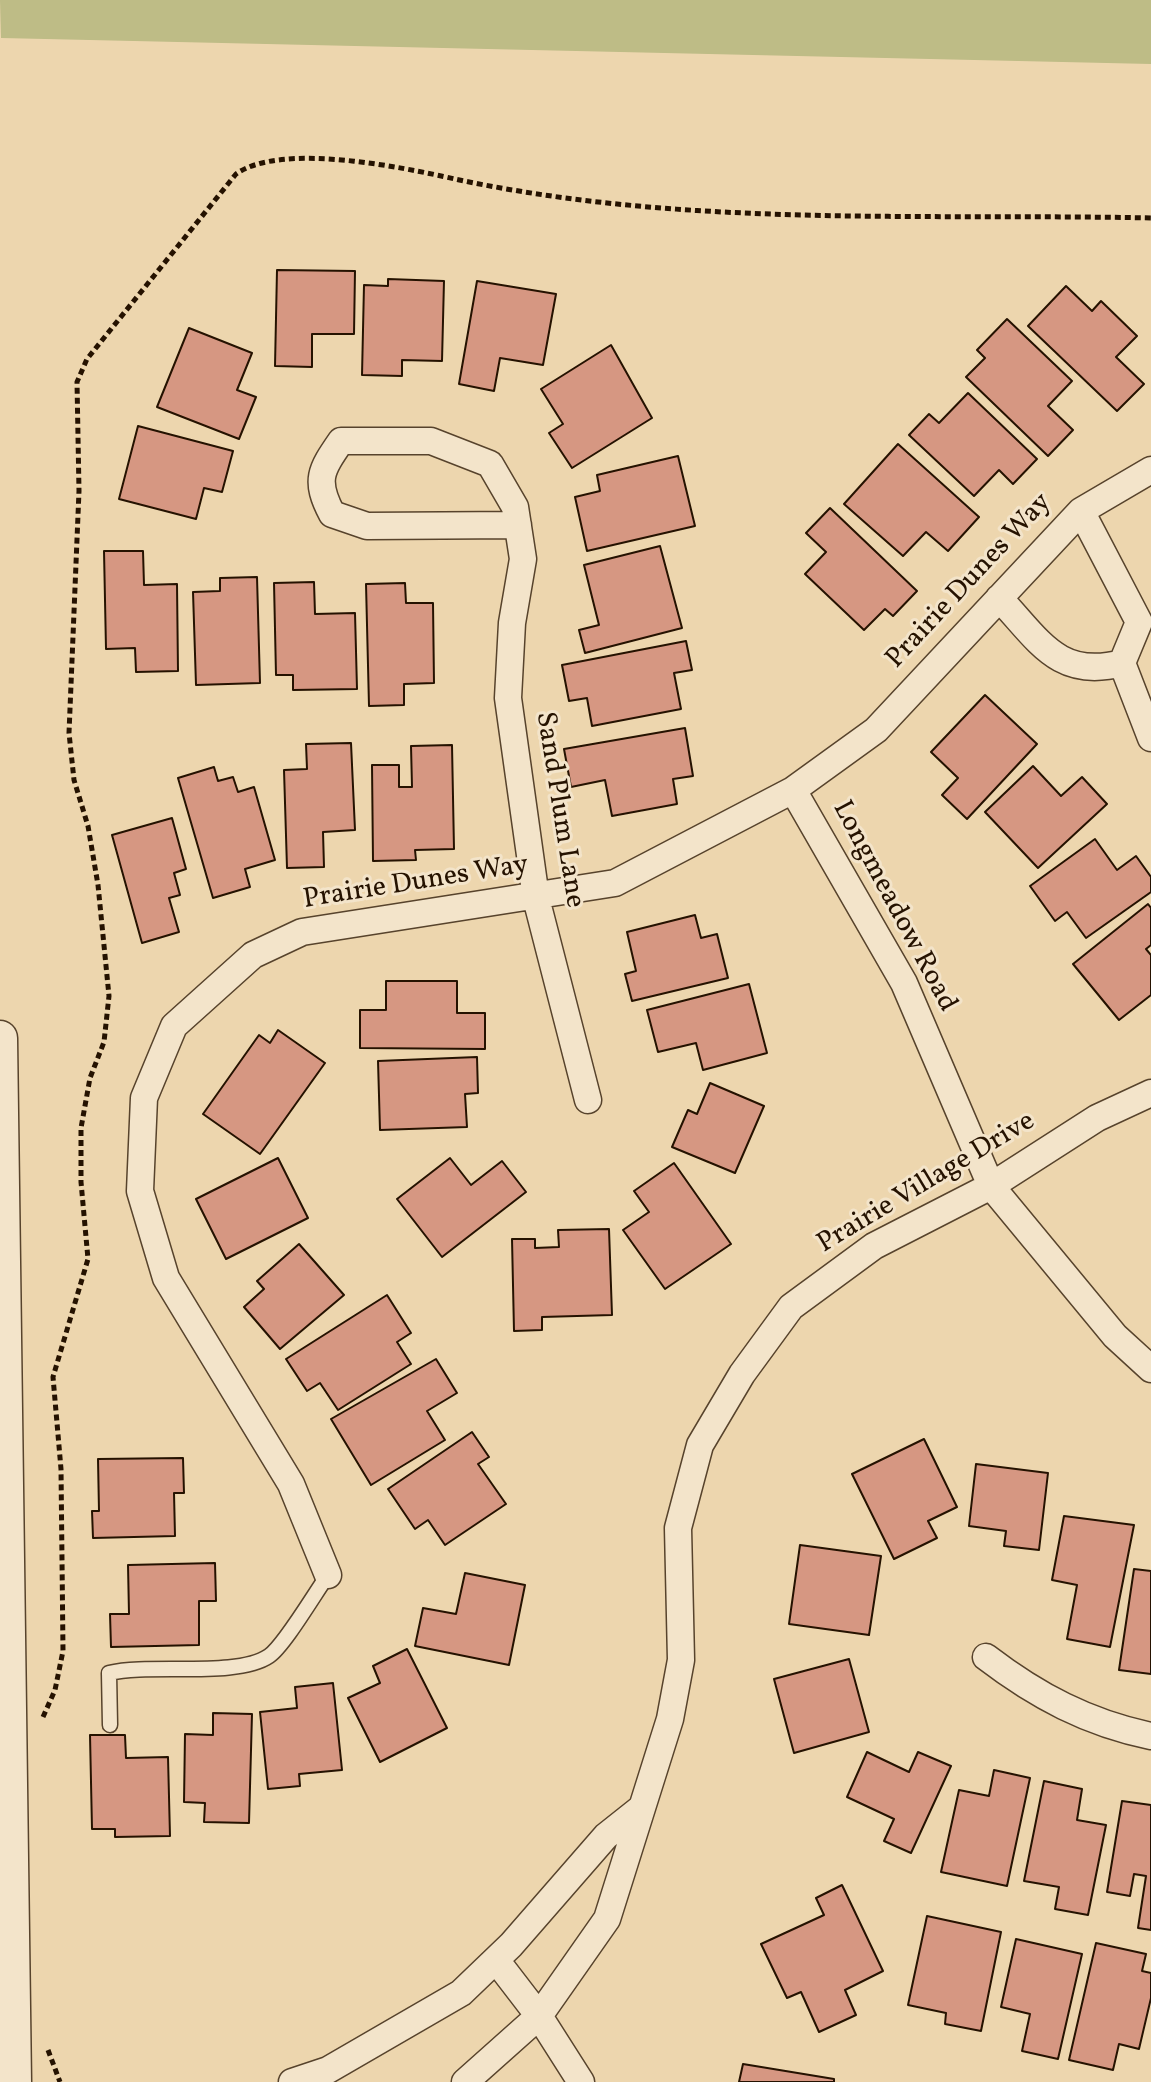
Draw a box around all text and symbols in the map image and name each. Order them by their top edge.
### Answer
street label: Prairie Dunes Way [880,487,1060,677]
street label: Sand Plum Lane [526,710,590,910]
street label: Longmeadow Road [823,796,963,1018]
street label: Prairie Dunes Way [301,850,531,918]
street label: Prairie Village Drive [812,1106,1042,1262]

